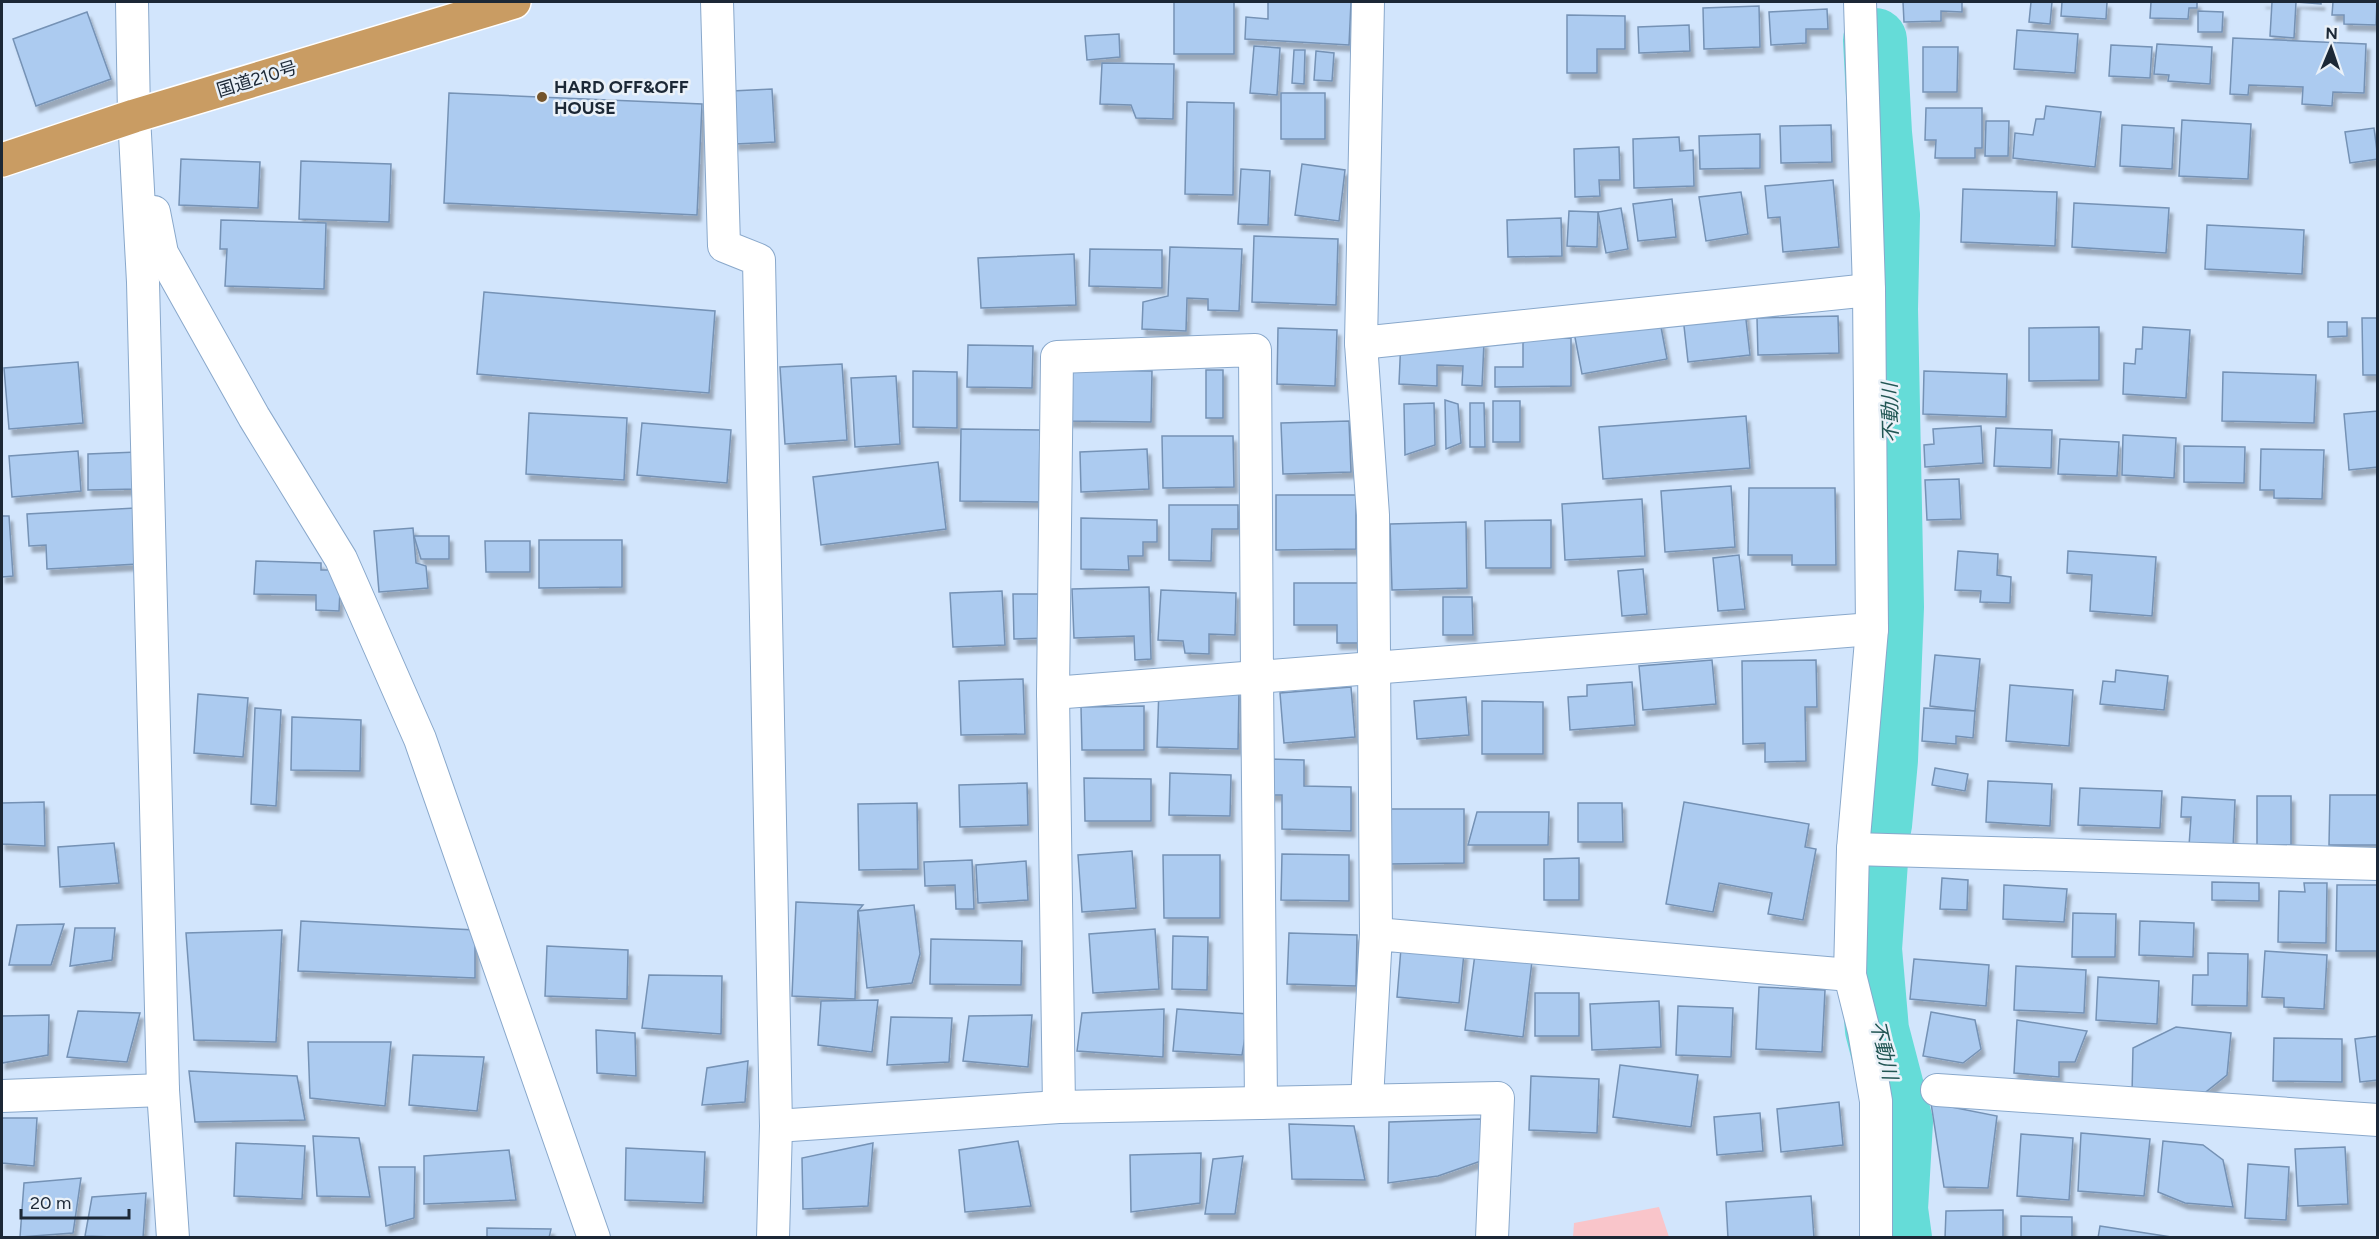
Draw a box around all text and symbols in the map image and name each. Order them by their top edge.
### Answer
north arrow [2301,18,2361,78]
text: N [2325,24,2338,43]
street label: 国道210号 [214,56,300,102]
place label: HARD OFF&OFF HOUSE [554,76,689,119]
marker: HARD OFF&OFF HOUSE [535,90,549,104]
water label: 不動川 [1877,381,1903,443]
water label: 不動川 [1866,1018,1903,1084]
scale bar [21,1182,129,1220]
text: 20 m [30,1192,71,1214]

